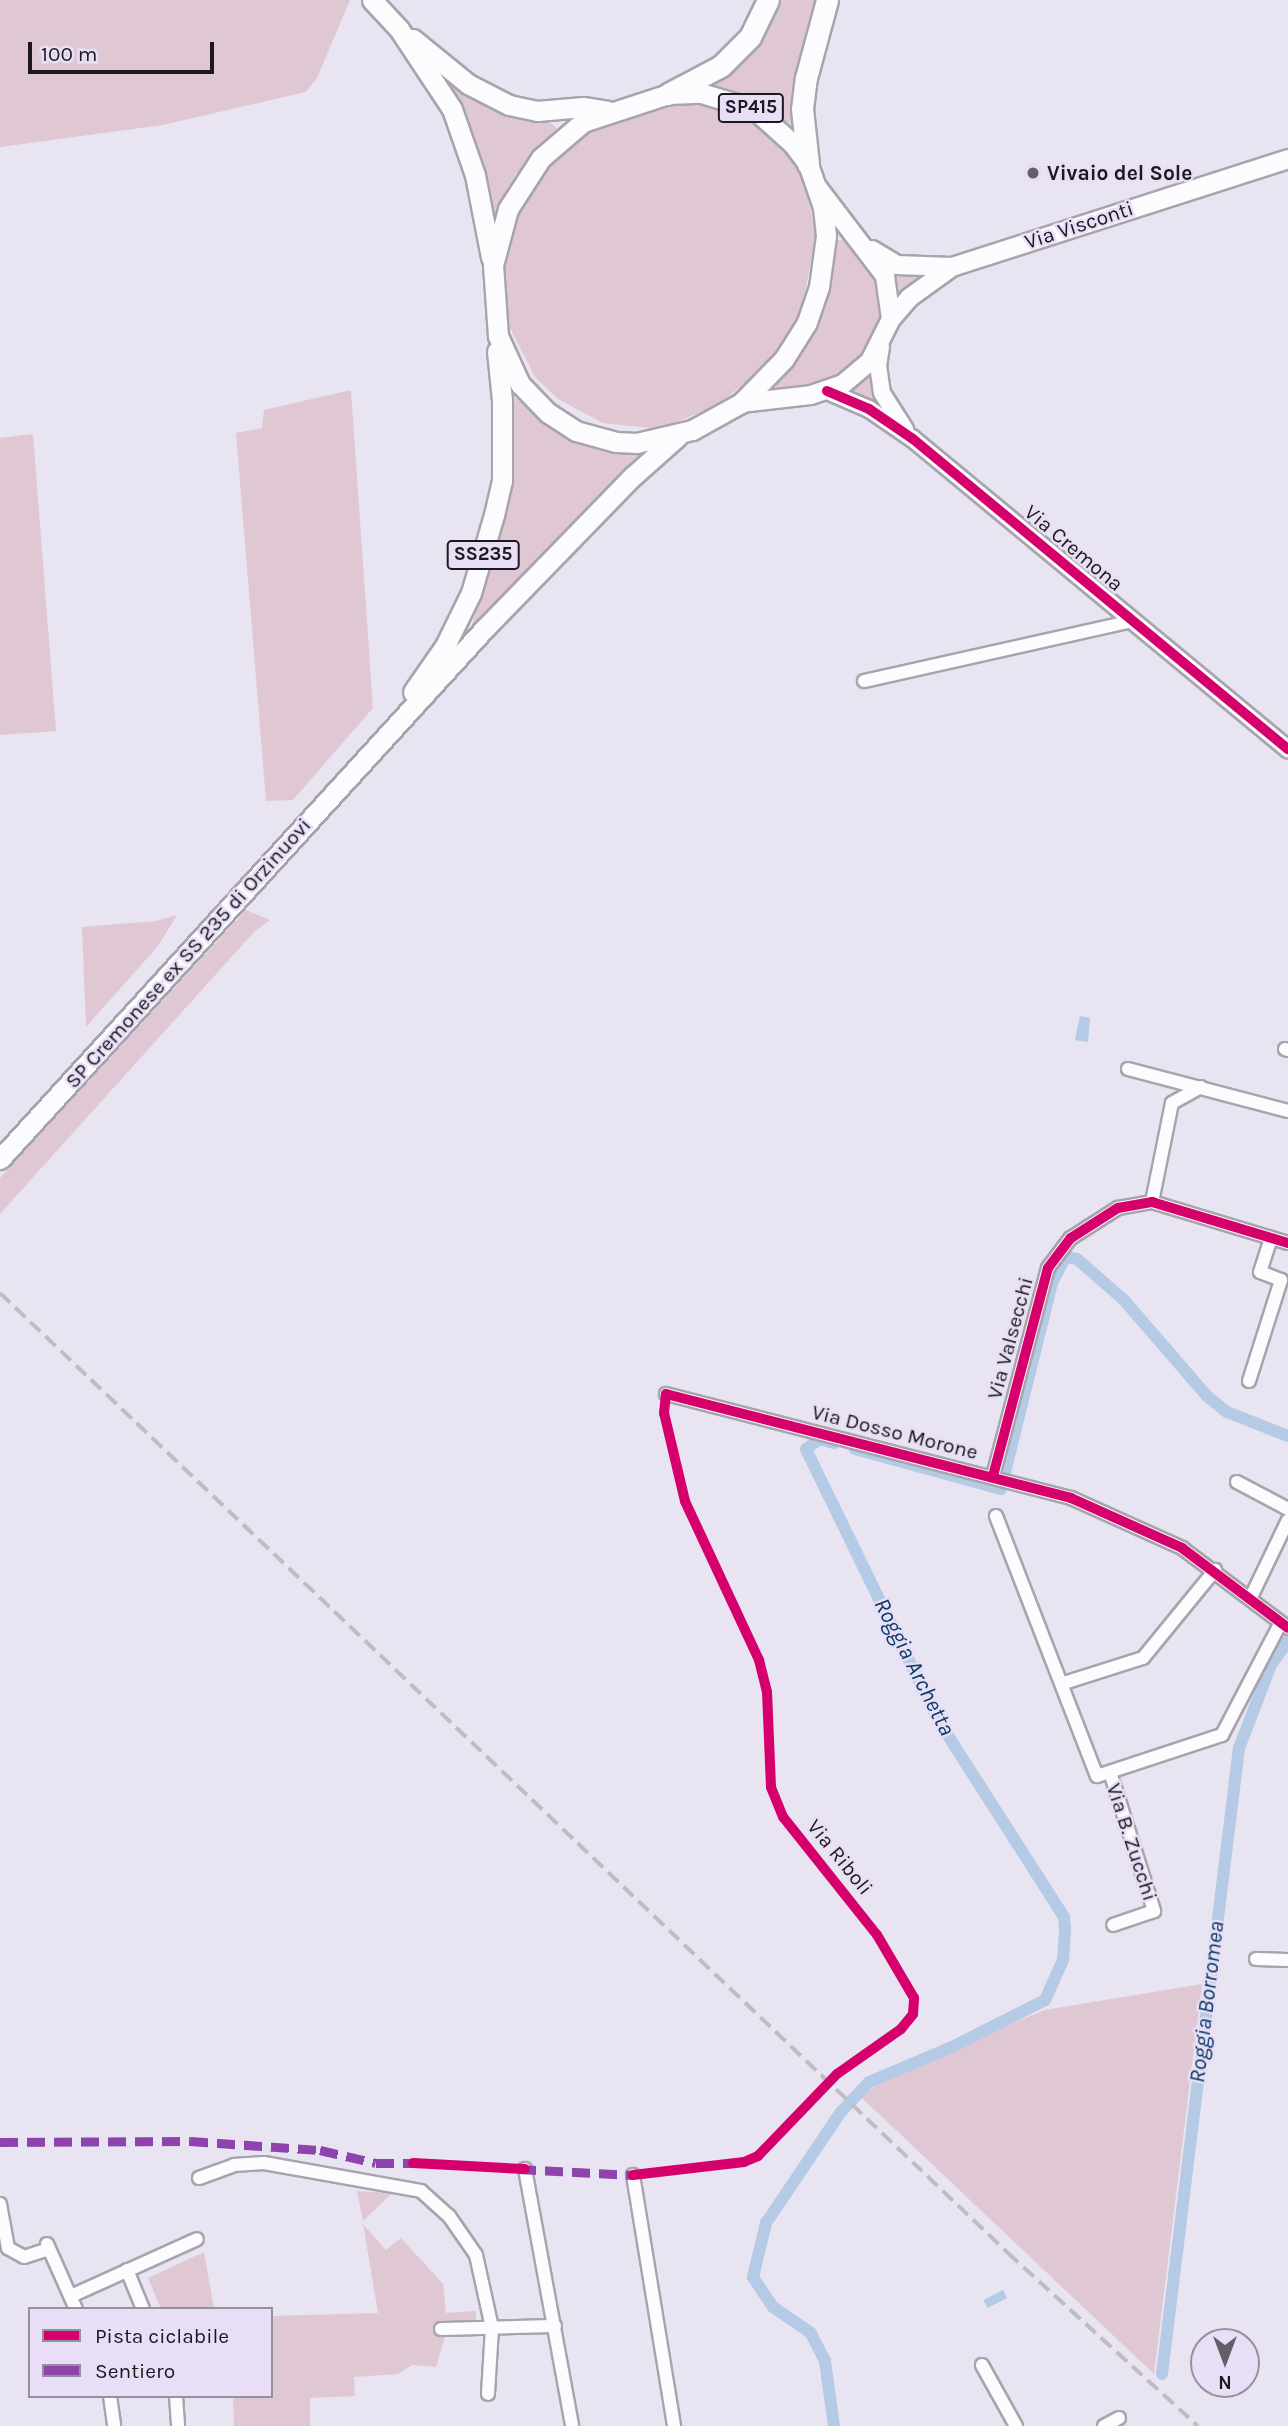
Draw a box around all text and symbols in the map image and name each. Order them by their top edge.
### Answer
scale bar [32,28,217,72]
text: 100 m [41,42,98,66]
road number: SP415 [718,92,784,124]
place label: Vivaio del Sole [1047,160,1192,186]
marker: Vivaio del Sole [1025,165,1041,181]
street label: Via Visconti [1021,196,1137,254]
street label: Via Cremona [1019,499,1129,597]
road number: SS235 [446,540,520,570]
street label: SP Cremonese ex SS 235 di Orzinuovi [60,813,316,1093]
street label: Via Valsecchi [982,1274,1038,1402]
street label: Via Dosso Morone [809,1399,981,1465]
water label: Roggia Archetta [867,1594,961,1740]
street label: Via B. Zucchi [1101,1780,1163,1904]
street label: Via Riboli [802,1814,878,1900]
water label: Roggia Borromea [1183,1919,1231,2085]
legend [28,2307,273,2398]
text: Pista ciclabile [95,2324,229,2348]
north arrow [1190,2328,1260,2398]
text: Sentiero [95,2359,175,2383]
text: N [1218,2371,1232,2393]

